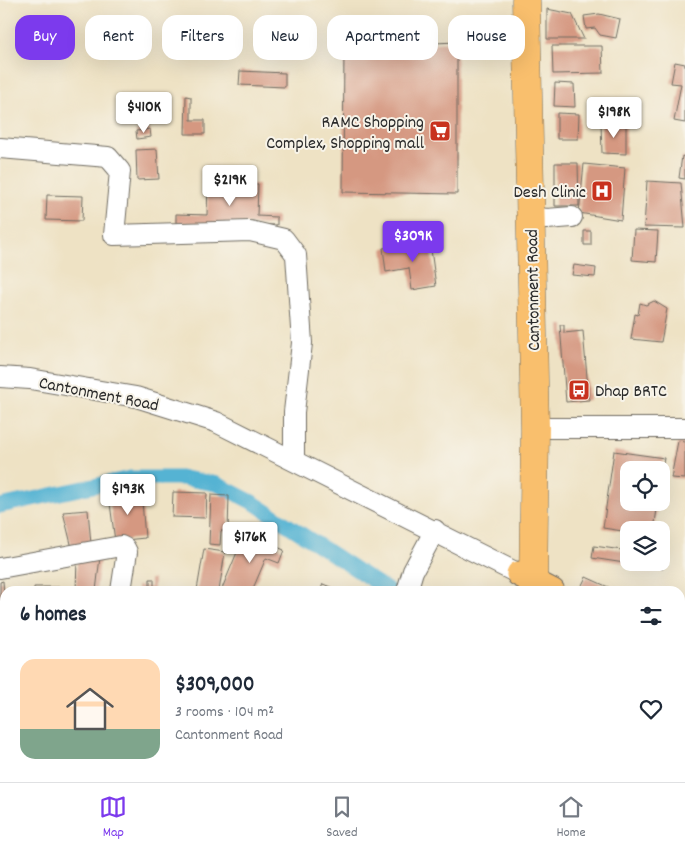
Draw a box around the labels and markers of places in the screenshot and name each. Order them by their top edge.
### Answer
pin: $410K [109,92,179,134]
pin: $198K [579,96,649,139]
place label: RAMC Shopping Complex, Shopping mall [266,111,425,157]
supermarket icon: RAMC Shopping Complex, Shopping mall [428,119,452,143]
pin: $219K [195,164,265,207]
hospital icon: Desh Clinic [590,179,614,203]
place label: Desh Clinic [514,181,586,206]
pin: $309K [378,220,448,263]
bus stop icon: Dhap BRTC [567,378,591,402]
place label: Dhap BRTC [595,380,667,405]
pin: $193K [93,474,163,516]
pin: $176K [215,522,285,564]

